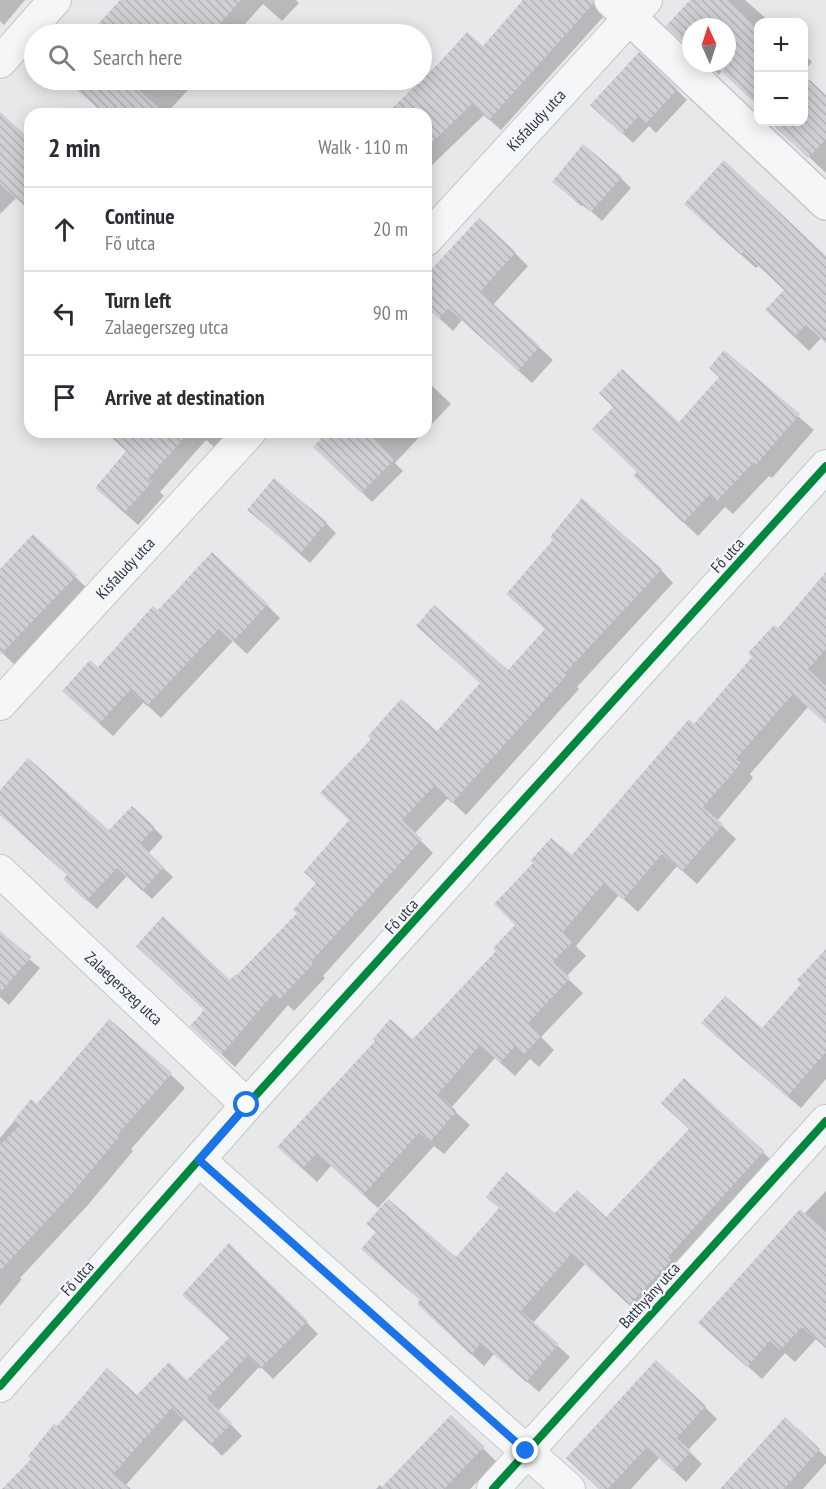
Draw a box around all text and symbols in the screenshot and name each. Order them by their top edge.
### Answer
north arrow [682,18,736,72]
map controls [754,18,808,126]
button: + [754,18,808,72]
search box [24,24,432,90]
icon: search [45,41,78,74]
text: Search here [93,43,182,71]
button: − [754,72,808,126]
street label: Kisfaludy utca [502,85,570,155]
text: 2 min [48,131,101,164]
text: Walk · 110 m [318,134,408,160]
text: Continue [105,202,175,230]
icon: ahead [48,213,81,246]
text: 20 m [373,216,408,242]
text: Fő utca [105,230,155,256]
text: Turn left [105,286,171,314]
icon: left [48,297,81,330]
text: 90 m [373,300,408,326]
text: Zalaegerszeg utca [105,314,228,340]
icon: arrive [48,381,81,414]
text: Arrive at destination [105,383,265,411]
street label: Kisfaludy utca [91,533,159,603]
street label: Fő utca [706,533,748,577]
street label: Fő utca [380,894,422,938]
street label: Zalaegerszeg utca [81,947,167,1029]
route start [233,1091,259,1117]
street label: Fő utca [56,1256,98,1300]
street label: Batthyány utca [614,1258,684,1332]
route end [512,1437,538,1463]

